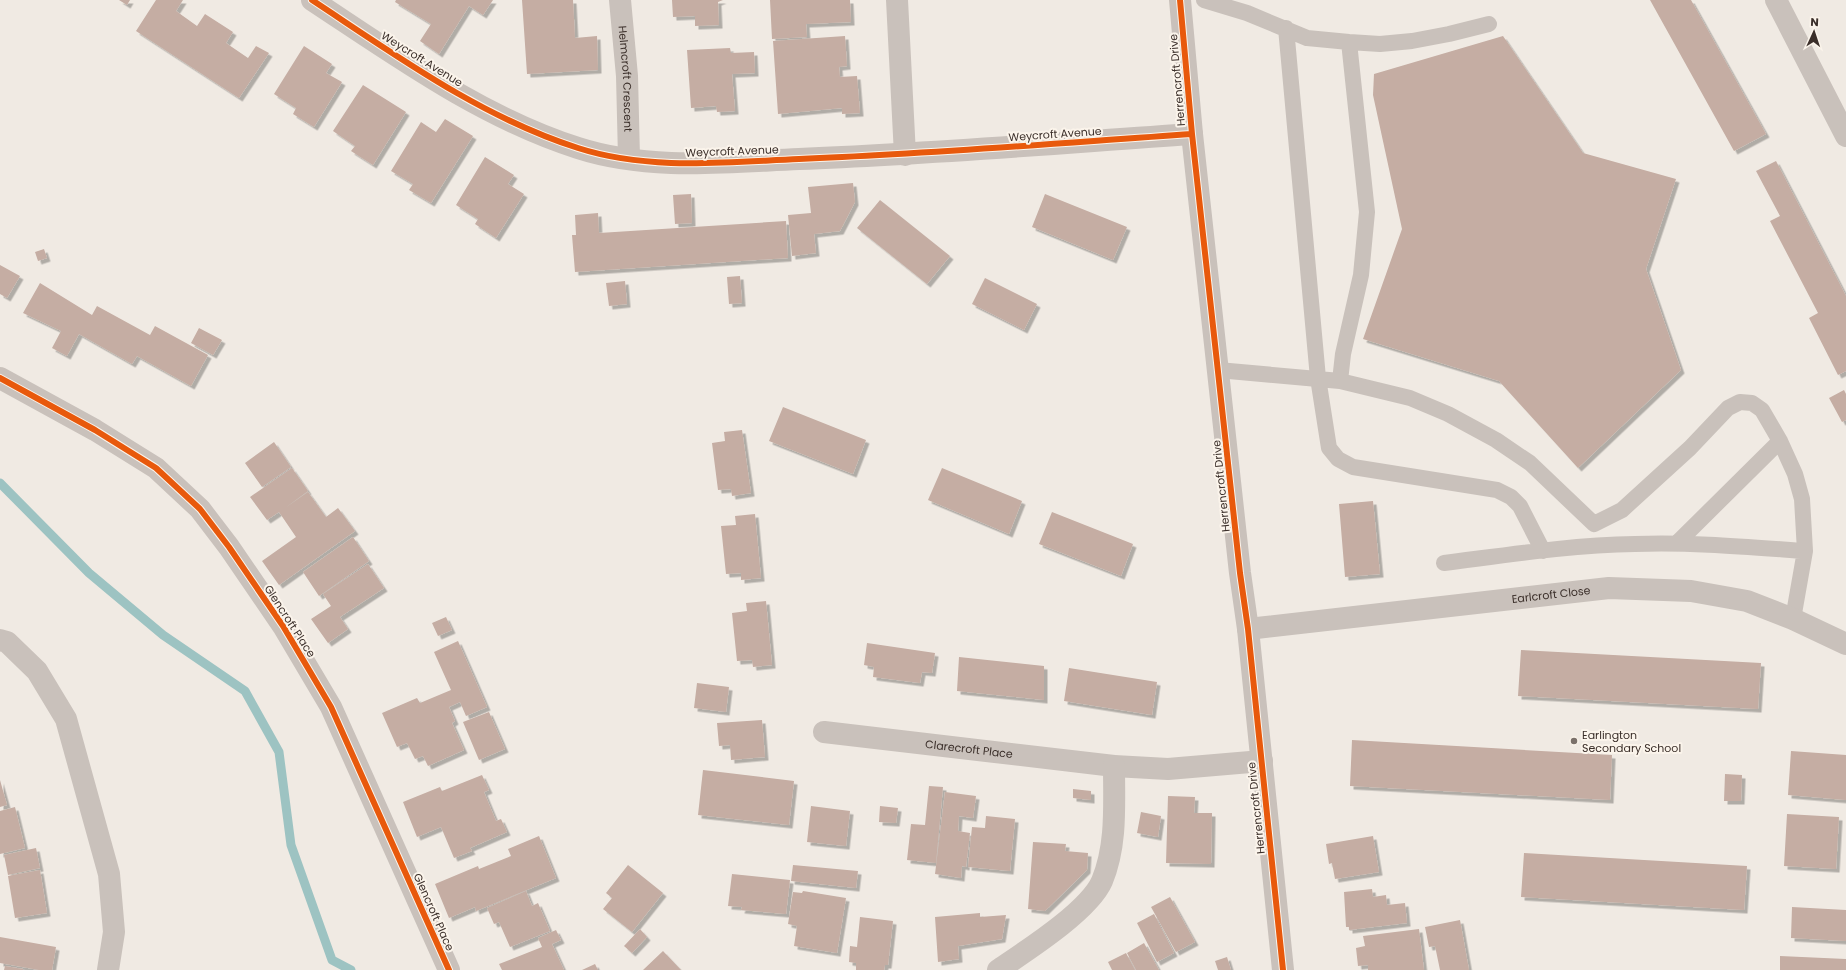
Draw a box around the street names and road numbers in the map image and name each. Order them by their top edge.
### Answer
street label: Helmcroft Crescent [614,25,636,132]
street label: Weycroft Avenue [378,27,466,91]
street label: Herrencroft Drive [1165,33,1189,127]
street label: Weycroft Avenue [1008,123,1102,145]
street label: Weycroft Avenue [685,141,779,161]
street label: Herrencroft Drive [1208,439,1234,533]
street label: Glencroft Place [261,582,320,661]
street label: Earlcroft Close [1511,582,1591,607]
street label: Clarecroft Place [924,736,1014,762]
street label: Herrencroft Drive [1243,761,1269,855]
street label: Glencroft Place [410,871,458,954]

